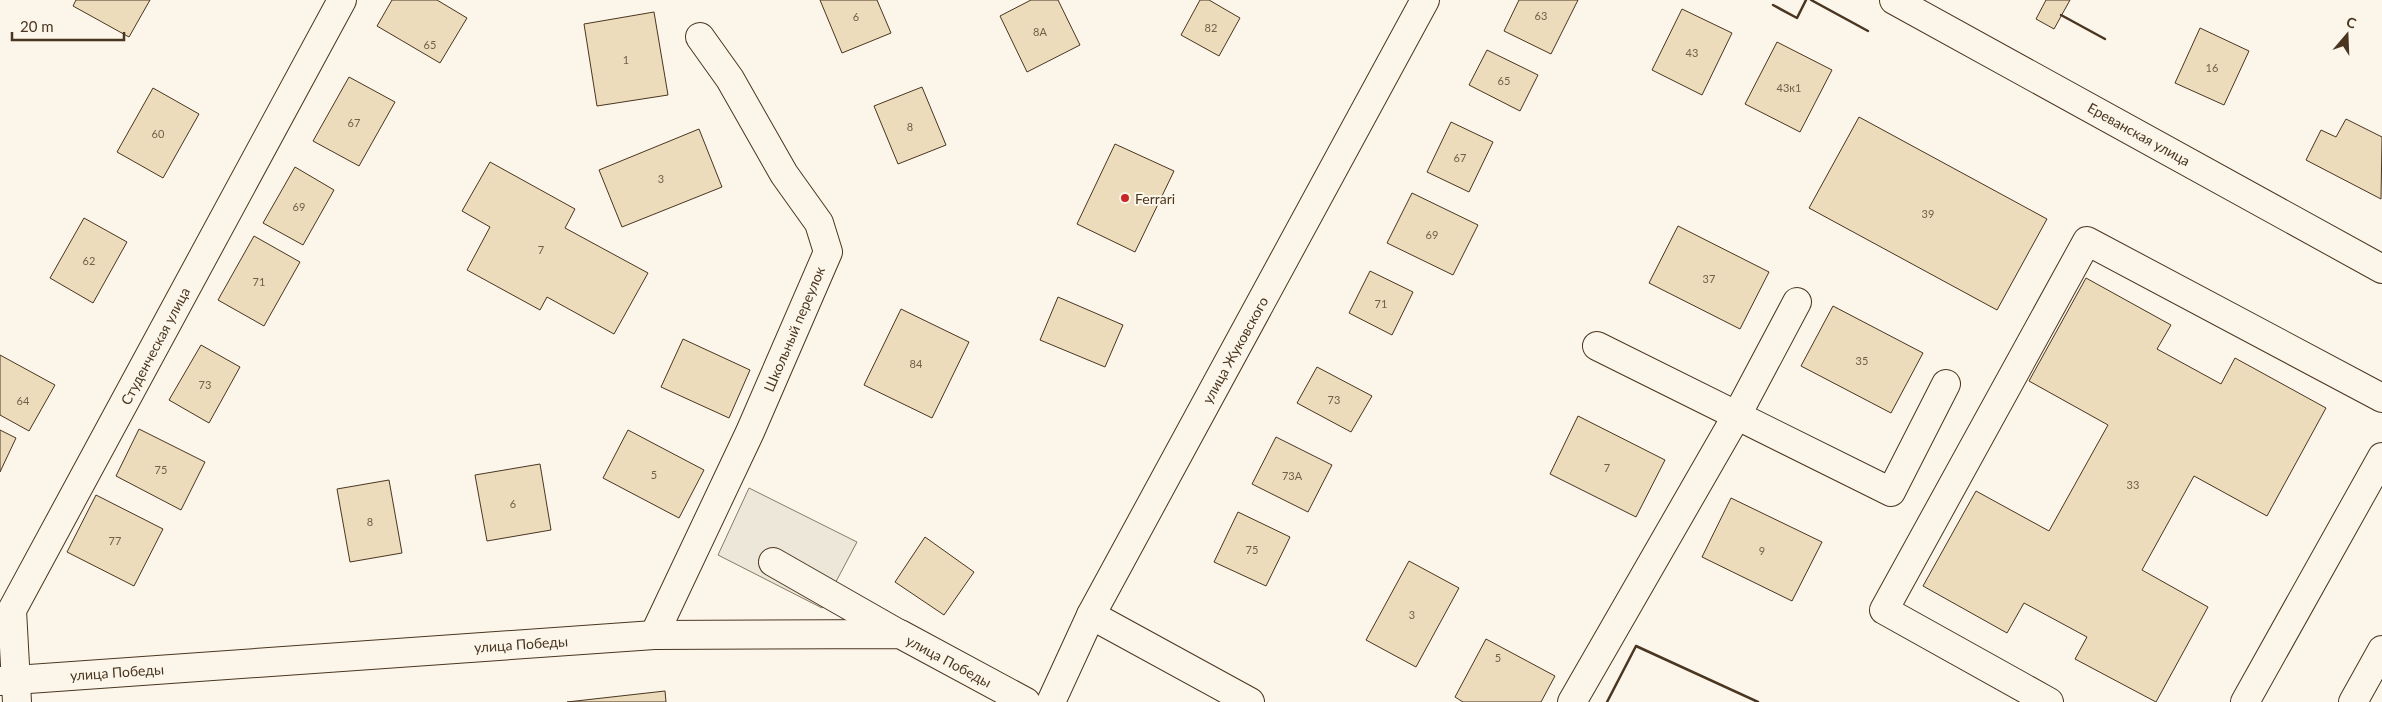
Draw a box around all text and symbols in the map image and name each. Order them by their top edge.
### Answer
house number: 63 [1535,9,1547,22]
scale bar [12,10,125,42]
house number: 6 [853,10,859,23]
north arrow [2322,10,2372,60]
text: С [2344,13,2359,32]
text: 20 m [20,17,54,35]
house number: 82 [1205,21,1217,34]
house number: 8А [1033,25,1047,38]
house number: 65 [424,38,436,51]
house number: 43 [1686,46,1698,59]
house number: 1 [623,53,629,66]
house number: 16 [2206,61,2218,74]
house number: 65 [1498,74,1510,87]
house number: 43к1 [1777,81,1801,94]
street label: Ереванская улица [2085,99,2193,169]
house number: 67 [348,116,360,129]
house number: 8 [907,120,913,133]
house number: 60 [152,127,165,140]
house number: 67 [1454,151,1466,164]
house number: 3 [658,172,664,185]
place label: Ferrari [1135,190,1175,207]
marker: Ferrari [1119,192,1131,204]
house number: 69 [293,200,305,213]
house number: 39 [1922,207,1934,220]
house number: 69 [1426,228,1438,241]
house number: 7 [538,243,544,256]
house number: 62 [83,254,95,267]
street label: Школьный переулок [760,263,828,394]
house number: 37 [1703,272,1715,285]
house number: 71 [253,275,265,288]
street label: Студенческая улица [117,284,193,408]
street label: улица Жуковского [1199,293,1271,406]
house number: 71 [1375,297,1387,310]
house number: 35 [1856,354,1868,367]
house number: 84 [910,357,923,370]
house number: 73 [199,378,211,391]
house number: 73 [1328,393,1340,406]
house number: 64 [17,394,30,407]
house number: 7 [1604,461,1610,474]
house number: 75 [155,463,167,476]
house number: 5 [651,468,657,481]
house number: 73А [1282,469,1303,482]
house number: 33 [2127,478,2139,491]
house number: 6 [510,497,516,510]
house number: 8 [367,515,373,528]
house number: 77 [109,534,121,547]
house number: 75 [1246,543,1258,556]
house number: 9 [1759,544,1765,557]
house number: 3 [1409,608,1415,621]
street label: улица Победы [903,631,995,691]
street label: улица Победы [473,632,569,656]
house number: 5 [1495,651,1501,664]
street label: улица Победы [69,660,165,684]

